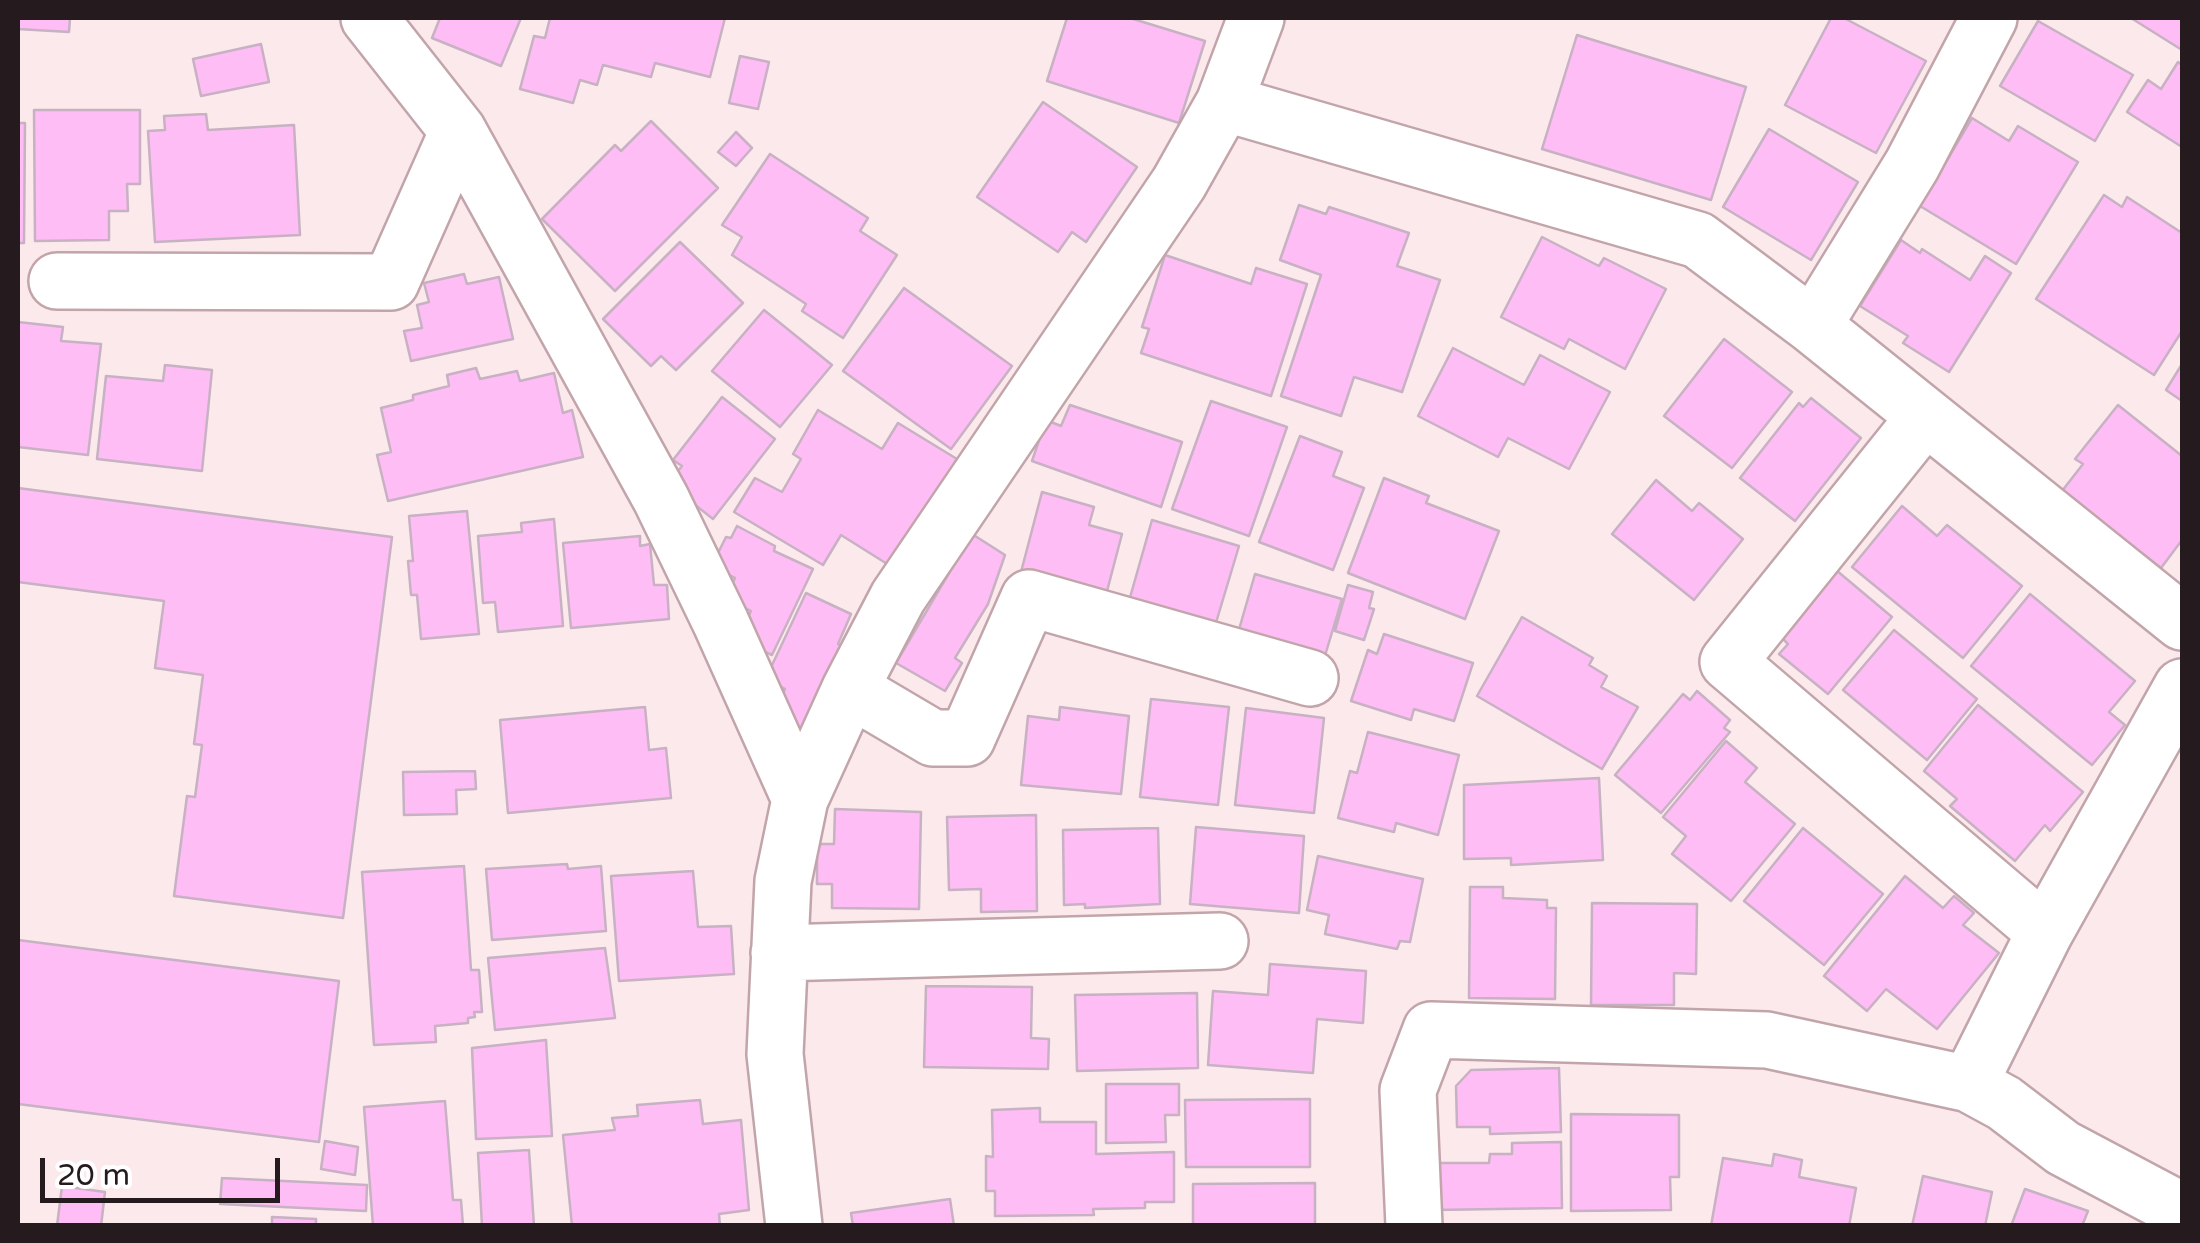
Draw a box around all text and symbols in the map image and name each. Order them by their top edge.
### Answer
scale bar [45,1138,285,1200]
text: 20 m [57,1157,130,1194]

